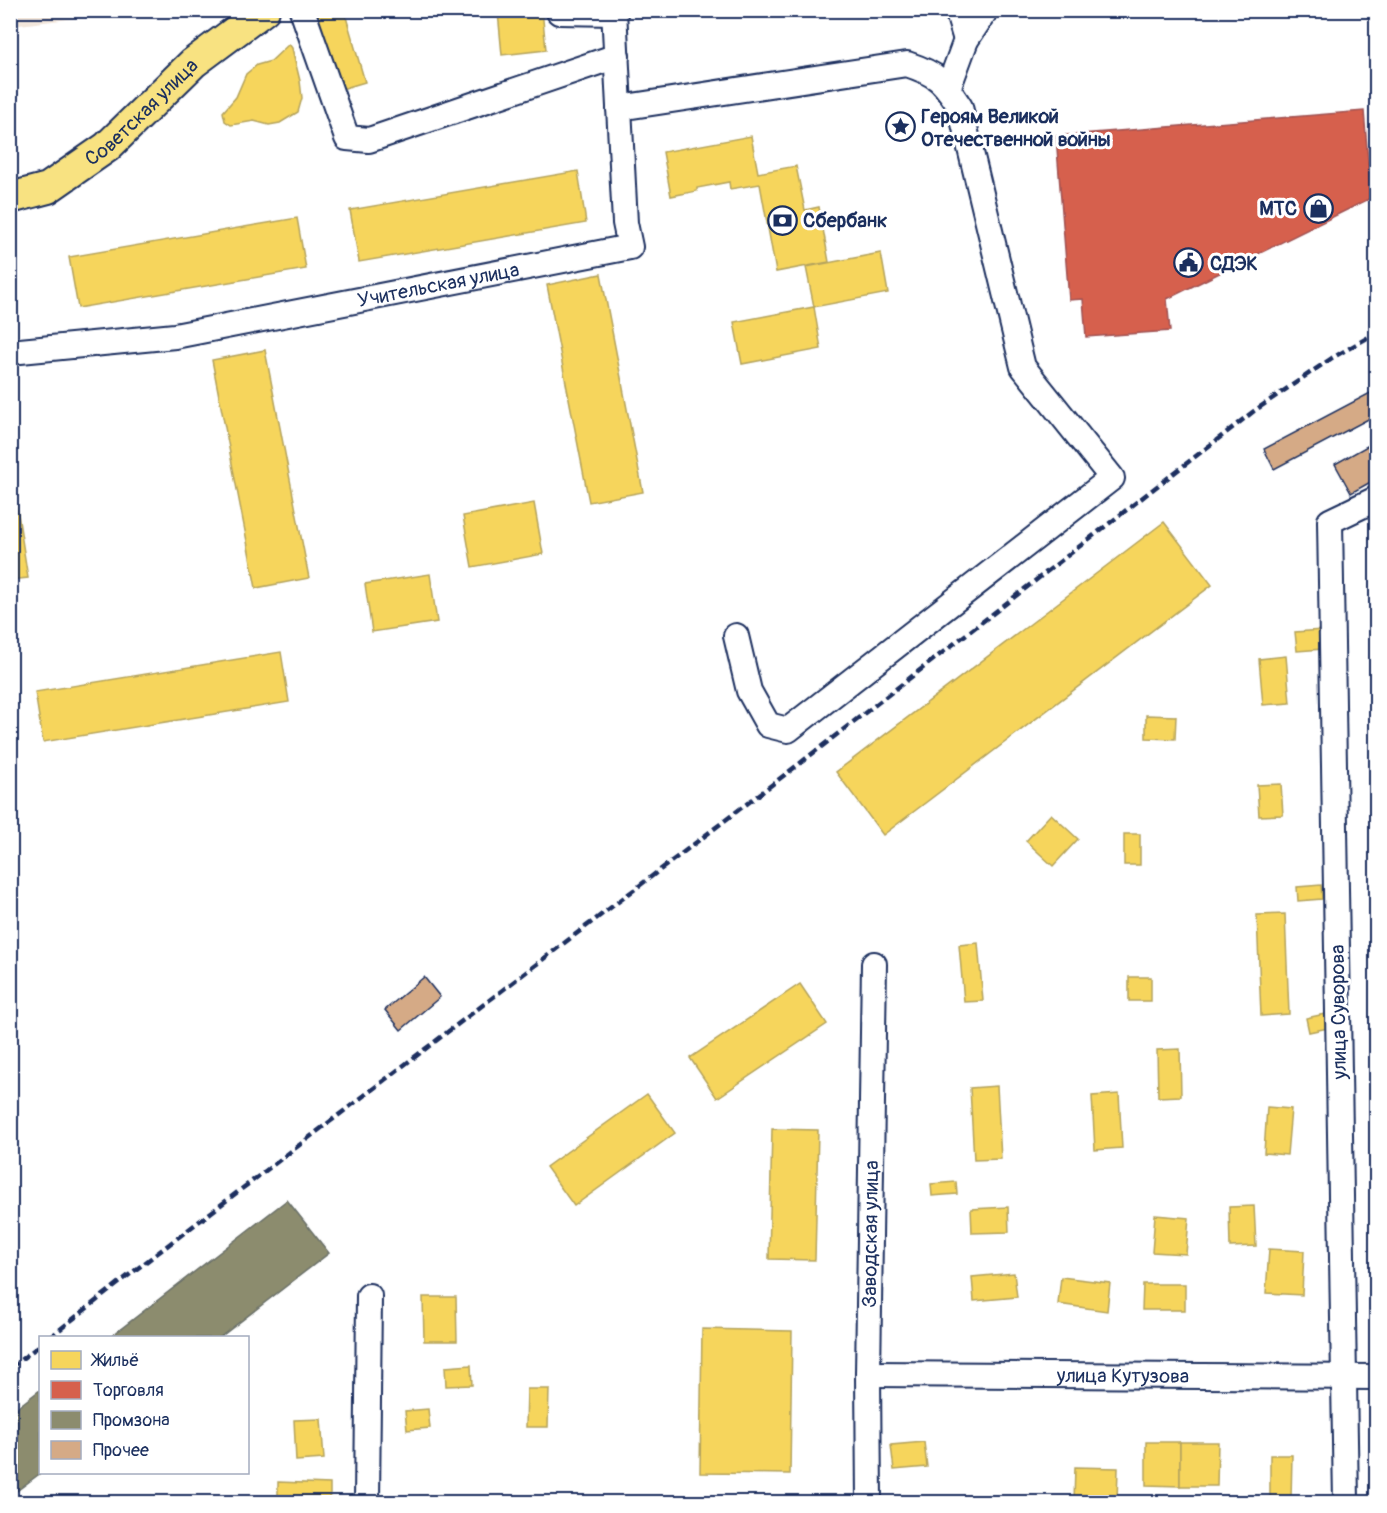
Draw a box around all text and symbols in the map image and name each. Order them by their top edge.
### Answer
street label: Советская улица [80,53,203,172]
place label: Героям Великой Отечественной войны [921,104,1111,152]
place icon: Героям Великой Отечественной войны [884,111,916,143]
shop icon: МТС [1302,192,1334,224]
place label: МТС [1259,196,1297,221]
bank icon: Сбербанк [766,204,798,236]
place label: Сбербанк [803,208,887,233]
public building icon: СДЭК [1173,247,1205,279]
place label: СДЭК [1210,251,1258,276]
street label: Учительская улица [355,257,521,313]
street label: улица Суворова [1325,944,1352,1081]
street label: Заводская улица [857,1160,884,1308]
legend [39,1336,249,1474]
text: Жильё [90,1349,139,1372]
street label: улица Кутузова [1056,1363,1189,1389]
text: Торговля [93,1379,164,1402]
text: Промзона [93,1409,170,1432]
text: Прочее [93,1439,149,1462]

